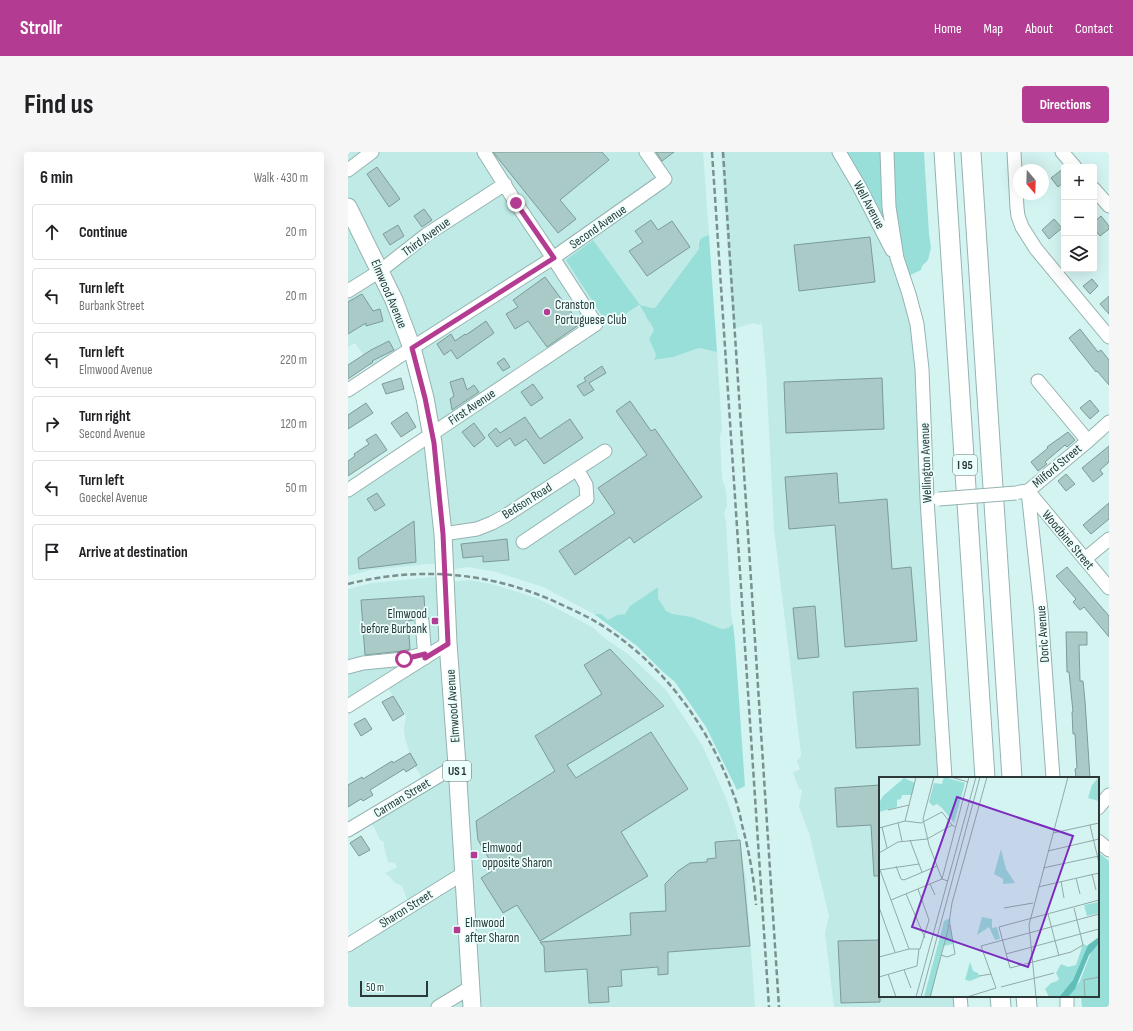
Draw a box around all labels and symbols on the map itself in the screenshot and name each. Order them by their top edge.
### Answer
north arrow [1013,164,1049,200]
street label: Well Avenue [850,178,888,232]
route end [507,194,525,212]
street label: Second Avenue [566,201,630,253]
street label: Third Avenue [399,214,453,260]
street label: Elmwood Avenue [367,257,411,331]
place label: Cranston Portuguese Club [555,297,627,328]
marker: Cranston Portuguese Club [542,307,552,317]
street label: First Avenue [445,385,499,429]
street label: Wellington Avenue [917,423,935,503]
street label: Milford Street [1029,441,1085,491]
road number: I 95 [953,455,977,475]
street label: Bedson Road [499,479,555,523]
street label: Woodbine Street [1039,507,1097,573]
street label: Doric Avenue [1033,605,1053,663]
place label: Elmwood before Burbank [361,606,427,637]
marker: Elmwood before Burbank [430,616,440,626]
route start [395,650,413,668]
street label: Elmwood Avenue [442,669,464,743]
road number: US 1 [443,761,471,781]
street label: Carman Street [371,775,433,821]
inset map [879,777,1099,997]
place label: Elmwood opposite Sharon [482,840,552,871]
marker: Elmwood opposite Sharon [469,850,479,860]
street label: Sharon Street [376,886,436,932]
place label: Elmwood after Sharon [465,915,519,946]
marker: Elmwood after Sharon [452,925,462,935]
scale bar [360,979,428,998]

